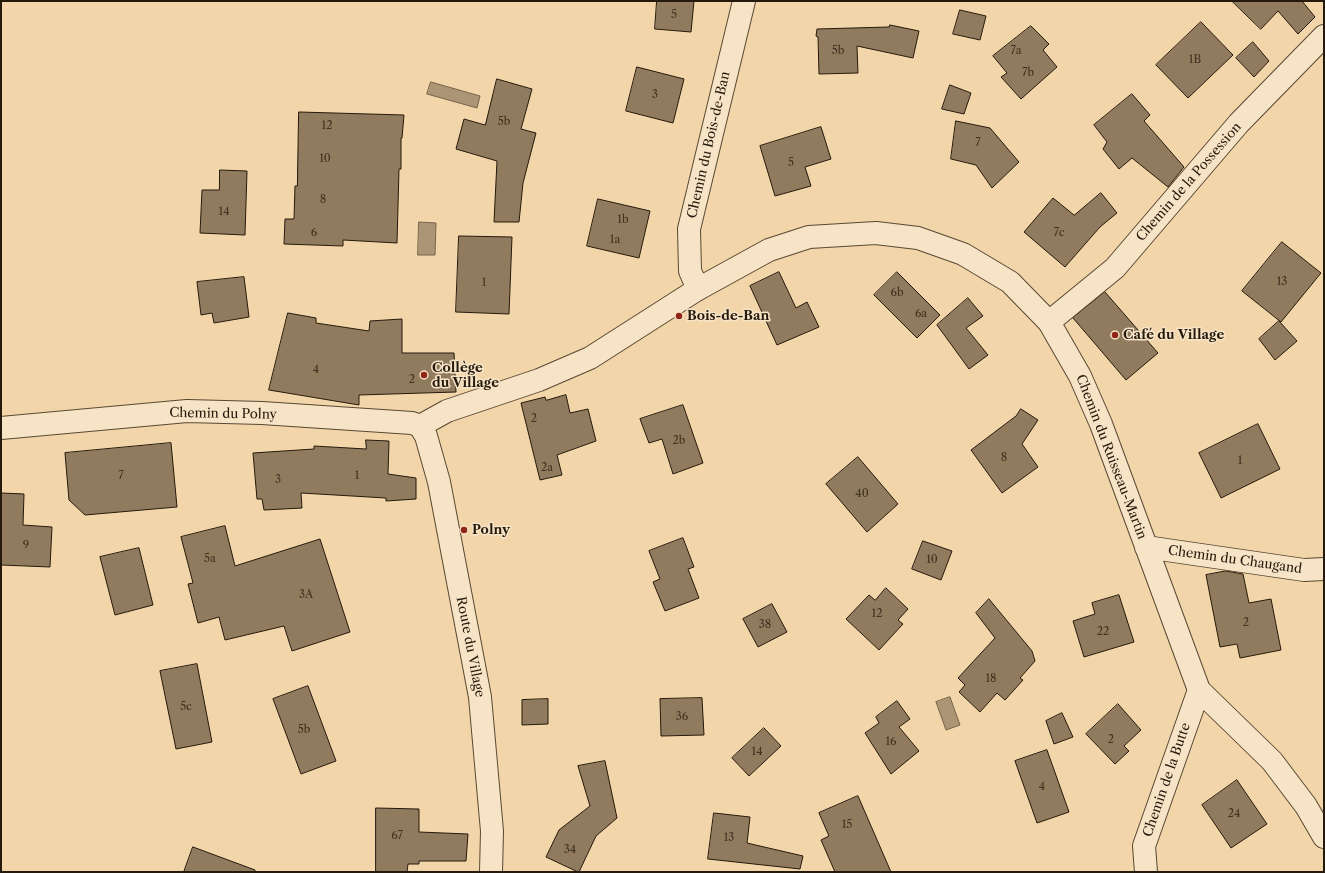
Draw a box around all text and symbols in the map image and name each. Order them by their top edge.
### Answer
house number: 5 [671,8,677,22]
house number: 5b [832,44,844,58]
house number: 7a [1010,44,1022,58]
house number: 1B [1189,53,1201,67]
house number: 7b [1022,66,1034,80]
street label: Chemin du Bois-de-Ban [685,70,733,220]
house number: 3 [652,88,658,102]
house number: 5b [498,115,510,129]
house number: 12 [322,119,332,133]
street label: Chemin de la Possession [1133,119,1245,245]
house number: 7 [975,136,981,150]
house number: 10 [319,152,331,166]
house number: 5 [788,156,794,170]
house number: 8 [320,193,326,207]
house number: 14 [219,205,229,219]
house number: 1b [617,213,629,227]
house number: 6 [311,226,317,240]
house number: 7c [1053,226,1065,240]
house number: 1a [610,233,620,247]
house number: 13 [1277,275,1287,289]
house number: 1 [482,276,486,290]
house number: 6b [890,286,904,300]
house number: 6a [915,307,927,321]
place label: Bois-de-Ban [687,308,769,324]
marker: Bois-de-Ban [674,311,684,321]
place label: Café du Village [1123,327,1224,343]
marker: Café du Village [1110,330,1120,340]
place label: Collège du Village [432,360,499,391]
house number: 4 [313,363,319,377]
marker: Collège du Village [419,370,429,380]
street label: Chemin du Ruisseau-Martin [1072,372,1150,542]
house number: 2 [409,373,415,387]
street label: Chemin du Polny [169,405,277,423]
house number: 2 [531,412,537,426]
house number: 2b [673,434,685,448]
house number: 8 [1001,451,1007,465]
house number: 1 [1238,454,1242,468]
house number: 2a [541,461,553,475]
house number: 7 [118,469,124,483]
house number: 1 [355,469,359,483]
house number: 3 [275,473,281,487]
house number: 40 [855,487,869,501]
place label: Polny [472,522,510,538]
marker: Polny [459,525,469,535]
house number: 9 [23,539,29,553]
street label: Chemin du Chaugand [1167,543,1303,577]
house number: 5a [204,552,216,566]
house number: 10 [926,553,938,567]
house number: 3A [299,588,313,602]
street label: Route du Village [453,595,487,699]
house number: 12 [872,607,882,621]
house number: 2 [1243,616,1249,630]
house number: 38 [759,618,771,632]
house number: 22 [1097,625,1109,639]
house number: 18 [985,672,997,686]
house number: 5c [180,700,192,714]
house number: 36 [676,710,688,724]
street label: Chemin de la Butte [1140,721,1194,839]
house number: 5b [298,723,310,737]
house number: 2 [1108,733,1114,747]
house number: 16 [885,735,897,749]
house number: 14 [752,745,762,759]
house number: 4 [1039,780,1045,794]
house number: 24 [1228,807,1240,821]
house number: 15 [842,818,852,832]
house number: 67 [391,829,403,843]
house number: 13 [724,831,734,845]
house number: 34 [564,843,576,857]

